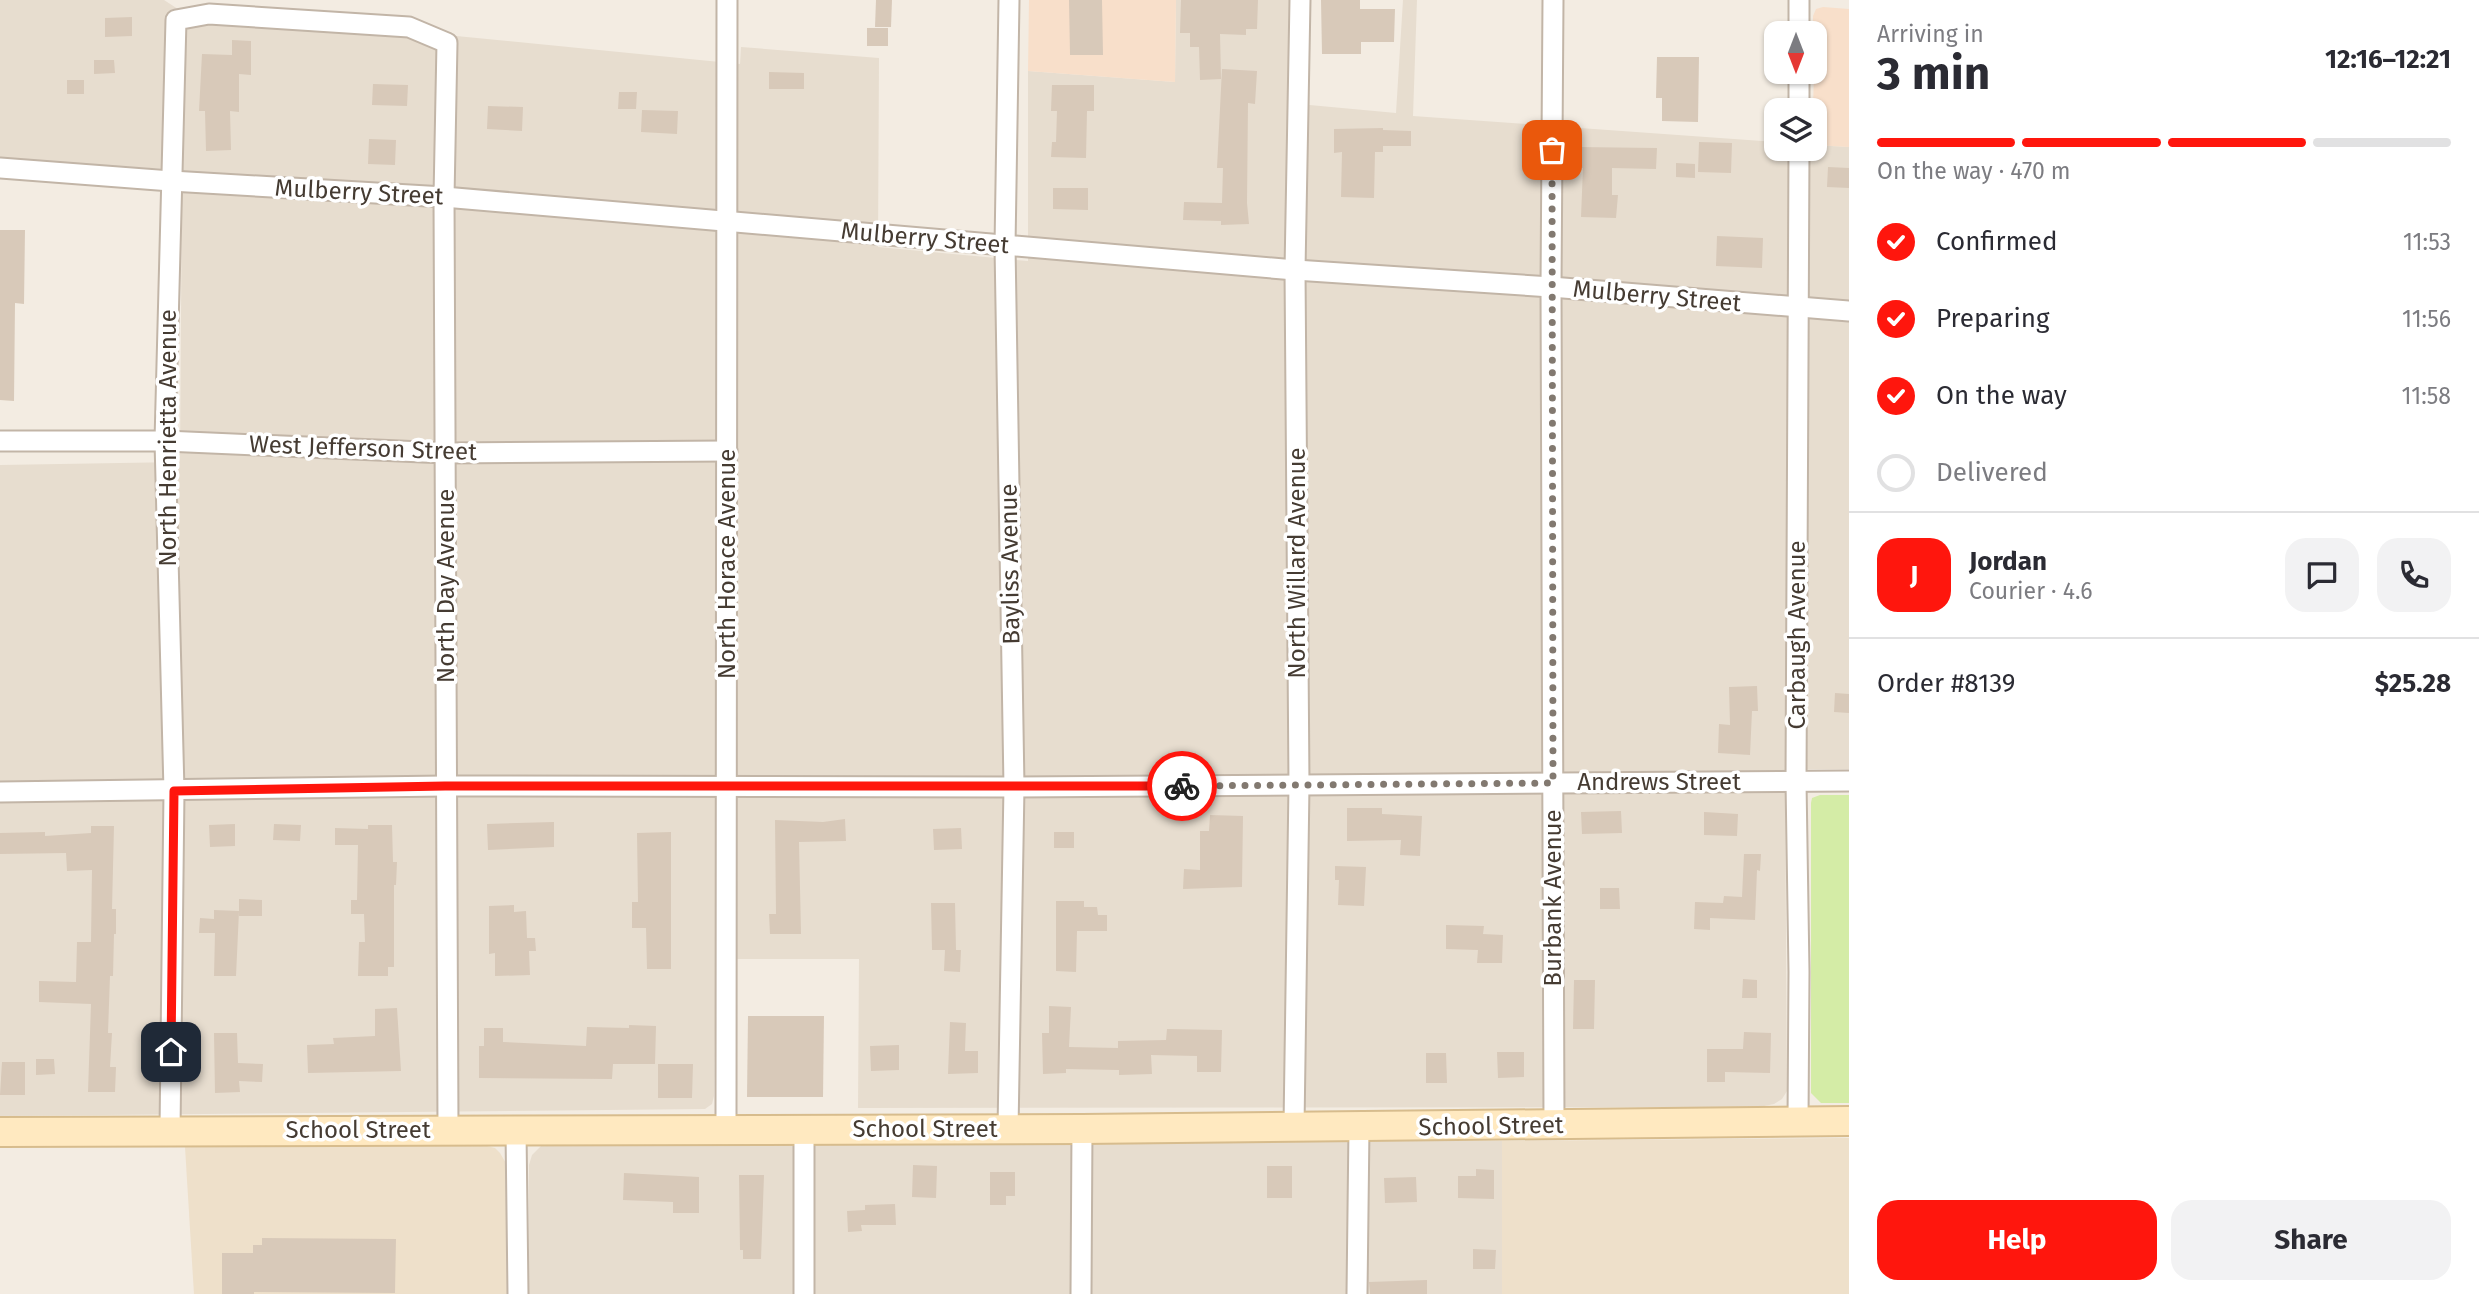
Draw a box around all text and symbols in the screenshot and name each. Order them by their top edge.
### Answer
text: Arriving in [1877,20,1984,48]
north arrow [1764,21,1827,84]
map controls [1764,21,1827,161]
text: 12:16–12:21 [2325,44,2451,75]
text: 3 min [1877,46,1990,101]
button: layers [1764,98,1827,161]
pin [1522,120,1582,180]
icon: bag [1533,131,1571,169]
text: On the way · 470 m [1877,157,2071,185]
street label: Mulberry Street [274,174,444,210]
street label: Mulberry Street [840,217,1011,259]
icon: check [1877,223,1915,261]
text: Confirmed [1936,226,2057,257]
text: 11:53 [2403,228,2451,256]
street label: Mulberry Street [1572,275,1743,317]
icon: check [1877,300,1915,338]
text: Preparing [1936,303,2049,334]
text: 11:56 [2402,305,2451,333]
street label: North Henrietta Avenue [154,309,182,567]
icon: check [1877,377,1915,415]
text: On the way [1936,380,2067,411]
text: 11:58 [2402,382,2451,410]
street label: West Jefferson Street [249,430,478,466]
street label: North Willard Avenue [1283,447,1311,679]
street label: North Horace Avenue [713,449,741,679]
text: Delivered [1936,457,2048,488]
street label: Bayliss Avenue [995,483,1025,645]
street label: North Day Avenue [432,489,460,683]
button: chat [2285,538,2359,612]
button: phone [2377,538,2451,612]
street label: Carbaugh Avenue [1783,540,1811,730]
text: Jordan [1969,546,2047,577]
text: J [1910,560,1918,591]
text: Courier · 4.6 [1969,577,2093,605]
text: Order #8139 [1877,668,2015,699]
text: $25.28 [2375,668,2451,699]
courier [1147,751,1217,821]
icon: bike [1163,767,1201,805]
street label: Andrews Street [1577,768,1741,796]
street label: Burbank Avenue [1539,809,1567,987]
pin [141,1022,201,1082]
icon: home [152,1033,190,1071]
street label: School Street [1418,1111,1564,1141]
street label: School Street [852,1115,998,1143]
street label: School Street [285,1116,431,1144]
button: Help [1877,1200,2157,1280]
button: Share [2171,1200,2451,1280]

